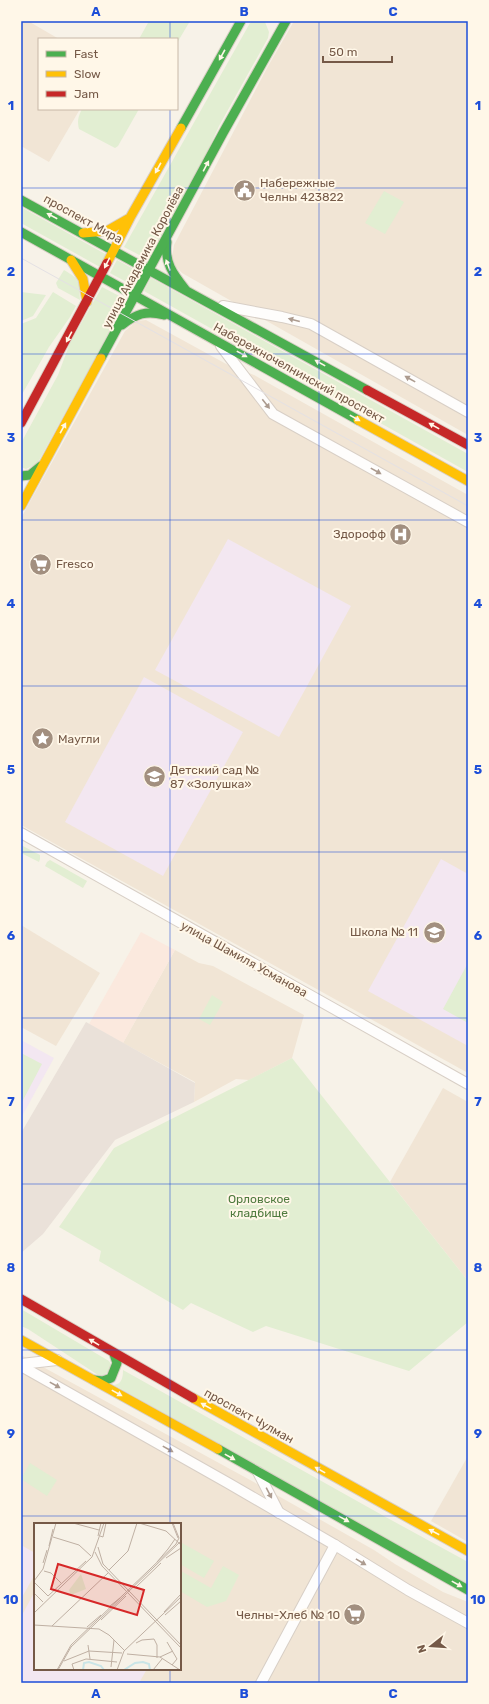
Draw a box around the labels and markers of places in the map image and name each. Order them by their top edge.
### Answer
place label: Набережные Челны 423822 [260,176,344,204]
public building icon: Набережные Челны 423822 [232,177,258,203]
hospital icon: Здорофф [388,521,414,547]
place label: Здорофф [333,527,386,541]
supermarket icon: Fresco [28,551,54,577]
place label: Fresco [56,557,94,571]
place icon: Маугли [30,726,56,752]
place label: Маугли [58,732,100,746]
place label: Детский сад № 87 «Золушка» [170,763,259,791]
school or university icon: Детский сад № 87 «Золушка» [141,764,167,790]
school or university icon: Школа № 11 [421,919,447,945]
place label: Школа № 11 [350,925,418,939]
supermarket icon: Челны-Хлеб № 10 [342,1602,368,1628]
place label: Челны-Хлеб № 10 [236,1608,340,1622]

